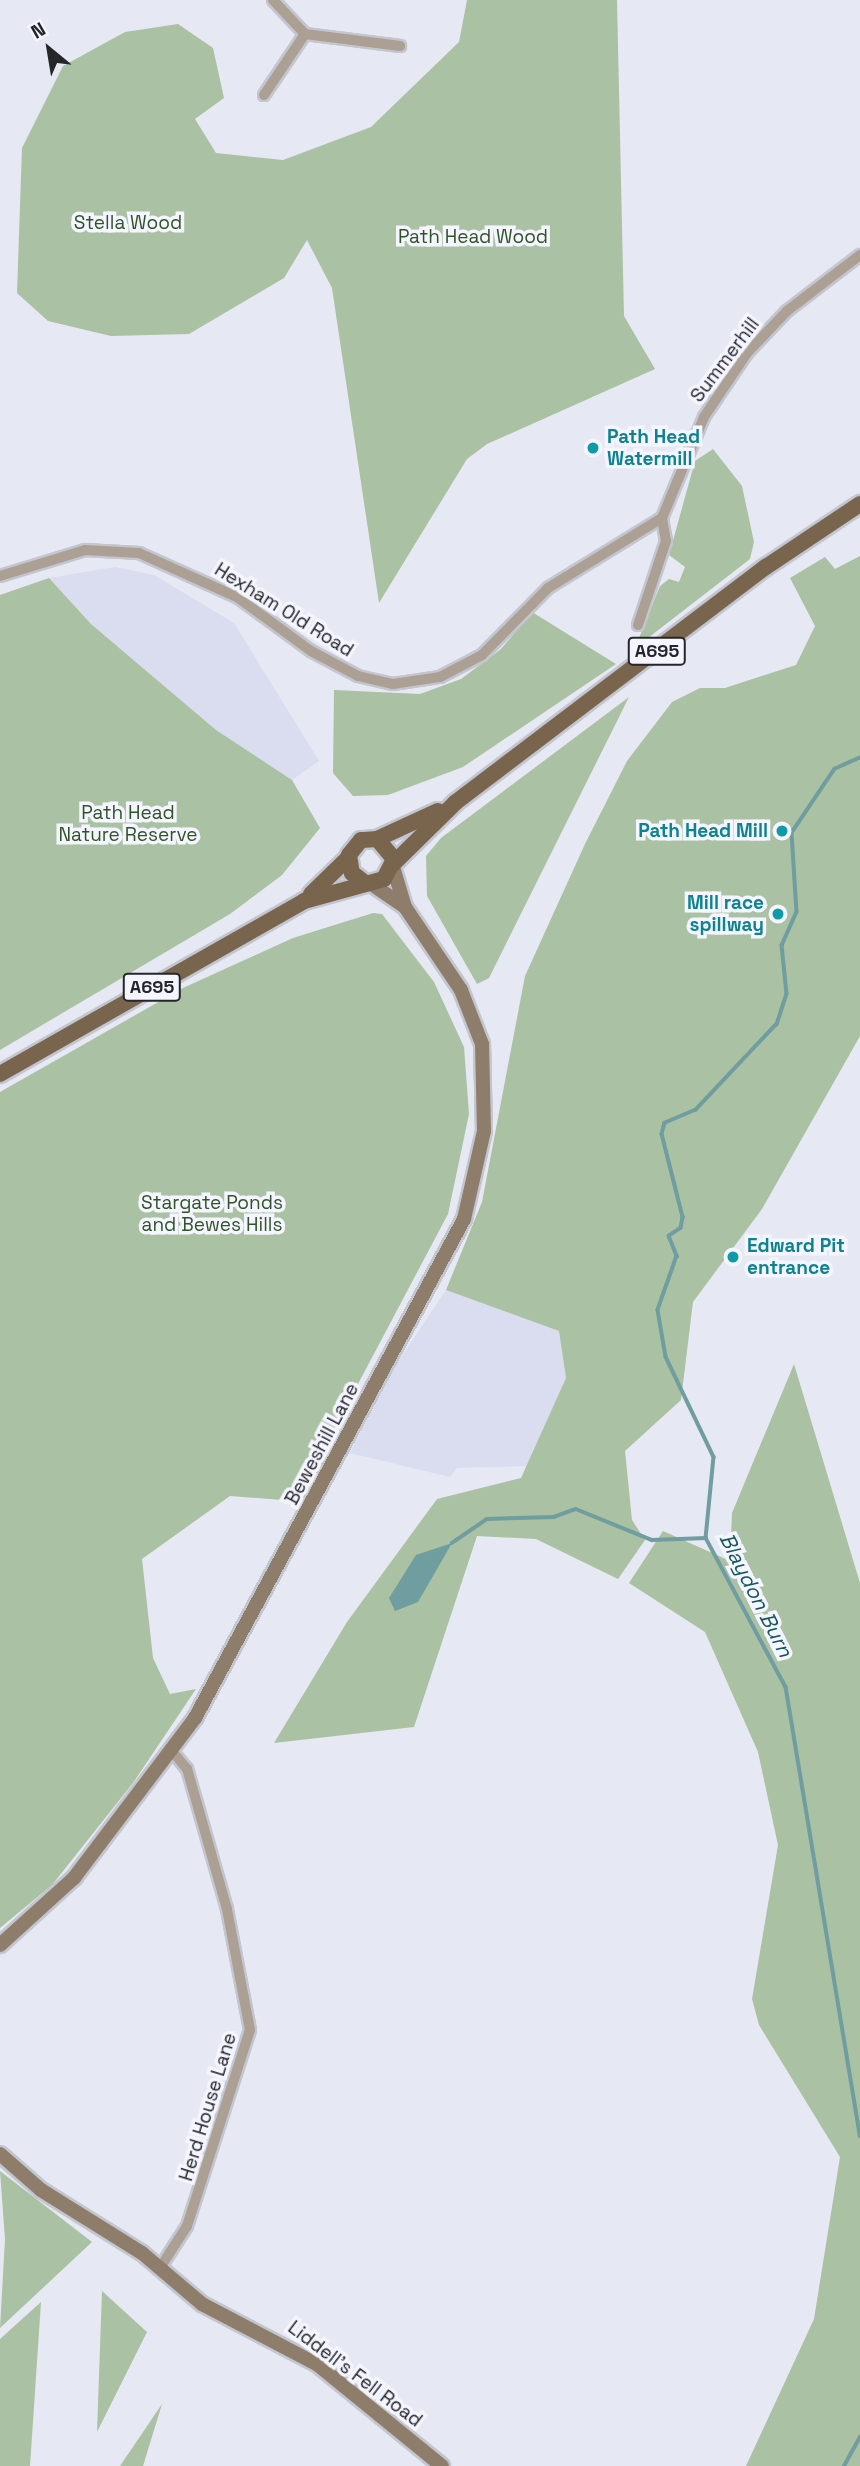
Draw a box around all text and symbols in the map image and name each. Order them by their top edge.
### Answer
north arrow [14,14,84,84]
text: N [26,16,50,44]
park label: Stella Wood [74,212,182,234]
park label: Path Head Wood [398,226,548,248]
street label: Summerhill [686,313,764,407]
place label: Path Head Watermill [607,426,700,470]
marker: Path Head Watermill [585,440,601,456]
street label: Hexham Old Road [210,558,358,662]
road number: A695 [627,636,687,666]
park label: Path Head Nature Reserve [58,802,198,846]
place label: Path Head Mill [638,820,768,842]
marker: Path Head Mill [774,823,790,839]
place label: Mill race spillway [687,892,764,936]
marker: Mill race spillway [770,906,786,922]
road number: A695 [122,972,182,1002]
park label: Stargate Ponds and Bewes Hills [141,1192,283,1236]
place label: Edward Pit entrance [747,1235,845,1279]
marker: Edward Pit entrance [725,1249,741,1265]
street label: Beweshill Lane [280,1379,364,1509]
water label: Blaydon Burn [714,1529,798,1661]
street label: Herd House Lane [175,2030,241,2184]
street label: Liddell's Fell Road [284,2316,426,2432]

